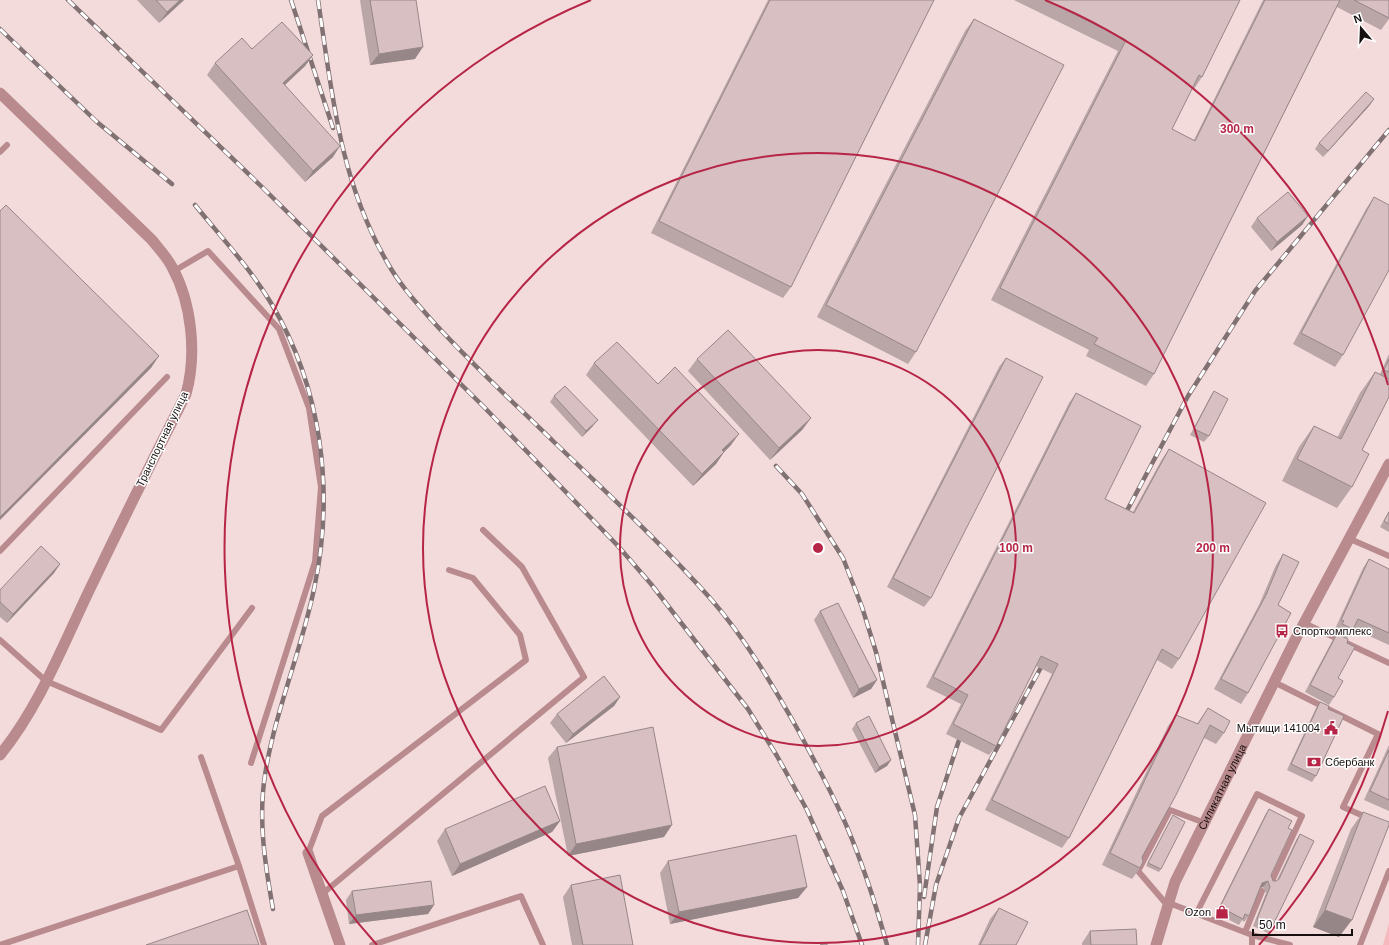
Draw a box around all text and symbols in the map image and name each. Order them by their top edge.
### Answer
north arrow [1341,8,1381,48]
text: N [1352,12,1364,26]
text: 300 m [1220,122,1254,136]
street label: Транспортная улица [134,389,191,489]
centre of rings [811,541,825,555]
text: 100 m [999,541,1033,555]
text: 200 m [1196,541,1230,555]
bus stop icon: Спорткомплекс [1274,623,1290,639]
place label: Спорткомплекс [1293,625,1372,637]
public building icon: Мытищи 141004 [1323,720,1339,736]
place label: Мытищи 141004 [1237,722,1320,734]
street label: Силикатная улица [1196,741,1249,832]
bank icon: Сбербанк [1306,754,1322,770]
place label: Сбербанк [1325,756,1375,768]
shop icon: Ozon [1214,904,1230,920]
place label: Ozon [1185,906,1211,918]
scale bar [1253,911,1352,937]
text: 50 m [1259,918,1286,932]

